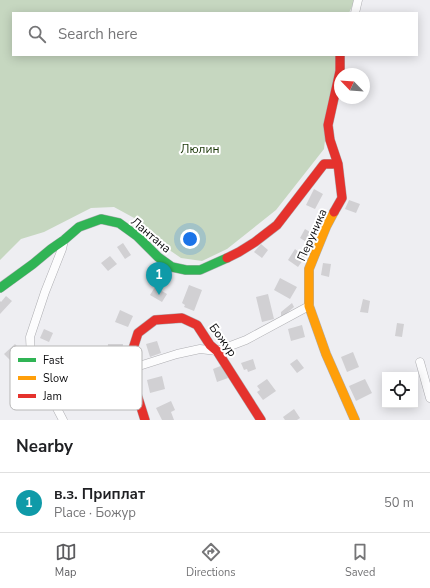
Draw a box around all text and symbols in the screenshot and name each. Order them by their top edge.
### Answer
search box [12,12,418,56]
icon: search [26,23,48,45]
text: Search here [58,24,138,44]
north arrow [334,68,370,104]
park label: Люлин [181,141,219,157]
street label: Перуника [293,206,331,264]
street label: Лантана [128,214,174,256]
your location [180,229,200,249]
pin: 1 [146,262,172,295]
street label: Божур [205,320,241,360]
legend [10,346,142,410]
text: Fast [43,353,64,368]
text: Slow [43,371,68,386]
map controls [382,372,418,408]
button: locate [382,372,418,408]
text: Jam [42,389,62,404]
text: Nearby [16,435,73,458]
text: в.з. Приплат [54,484,145,504]
text: 1 [25,494,33,512]
text: 50 m [384,494,414,512]
text: Place · Божур [54,504,136,522]
tab: Map [55,541,77,580]
tab: Directions [186,541,236,580]
tab: Saved [345,541,375,580]

